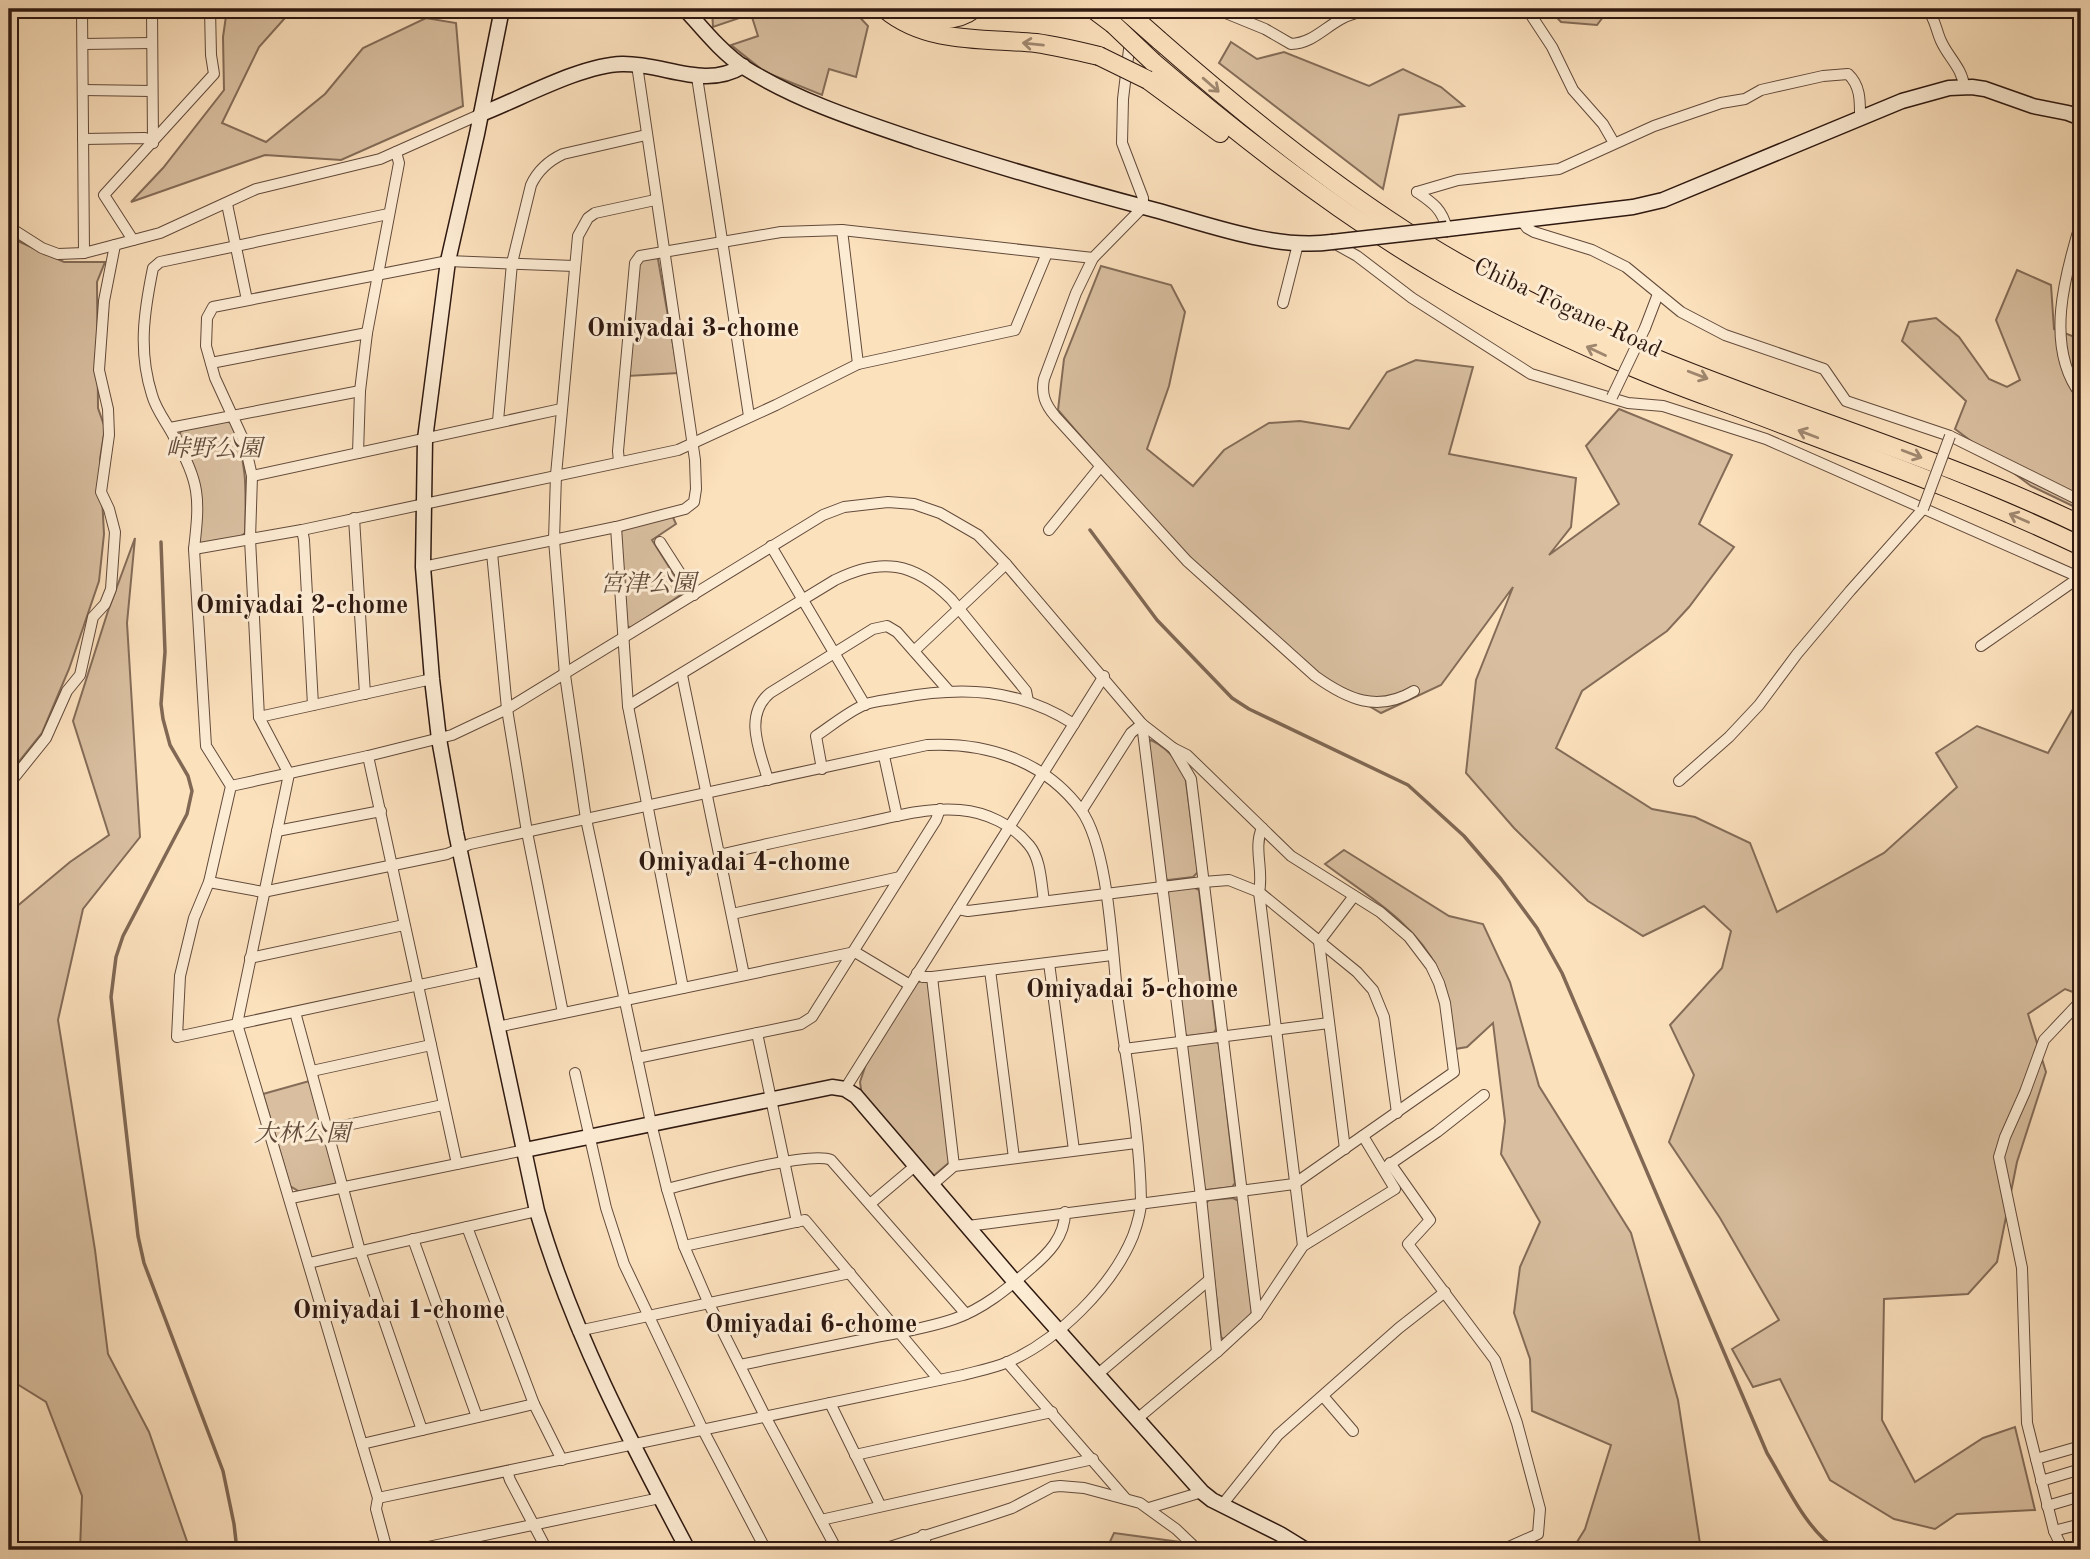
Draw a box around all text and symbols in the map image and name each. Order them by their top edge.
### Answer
one-way arrow [1022,37,1044,50]
one-way arrow [1201,77,1219,93]
street label: Chiba Tōgane Road [1469,255,1665,363]
district label: Omiyadai 3-chome [587,316,799,342]
one-way arrow [1586,343,1607,357]
one-way arrow [1687,370,1709,383]
one-way arrow [1797,427,1819,439]
park label: 峠野公園 [166,435,266,462]
one-way arrow [1900,449,1922,461]
one-way arrow [2009,511,2030,524]
park label: 宮津公園 [600,570,700,597]
district label: Omiyadai 2-chome [196,593,408,619]
district label: Omiyadai 4-chome [638,850,850,876]
district label: Omiyadai 5-chome [1026,977,1238,1003]
park label: 大林公園 [254,1120,354,1147]
district label: Omiyadai 1-chome [293,1298,505,1324]
district label: Omiyadai 6-chome [705,1312,917,1338]

